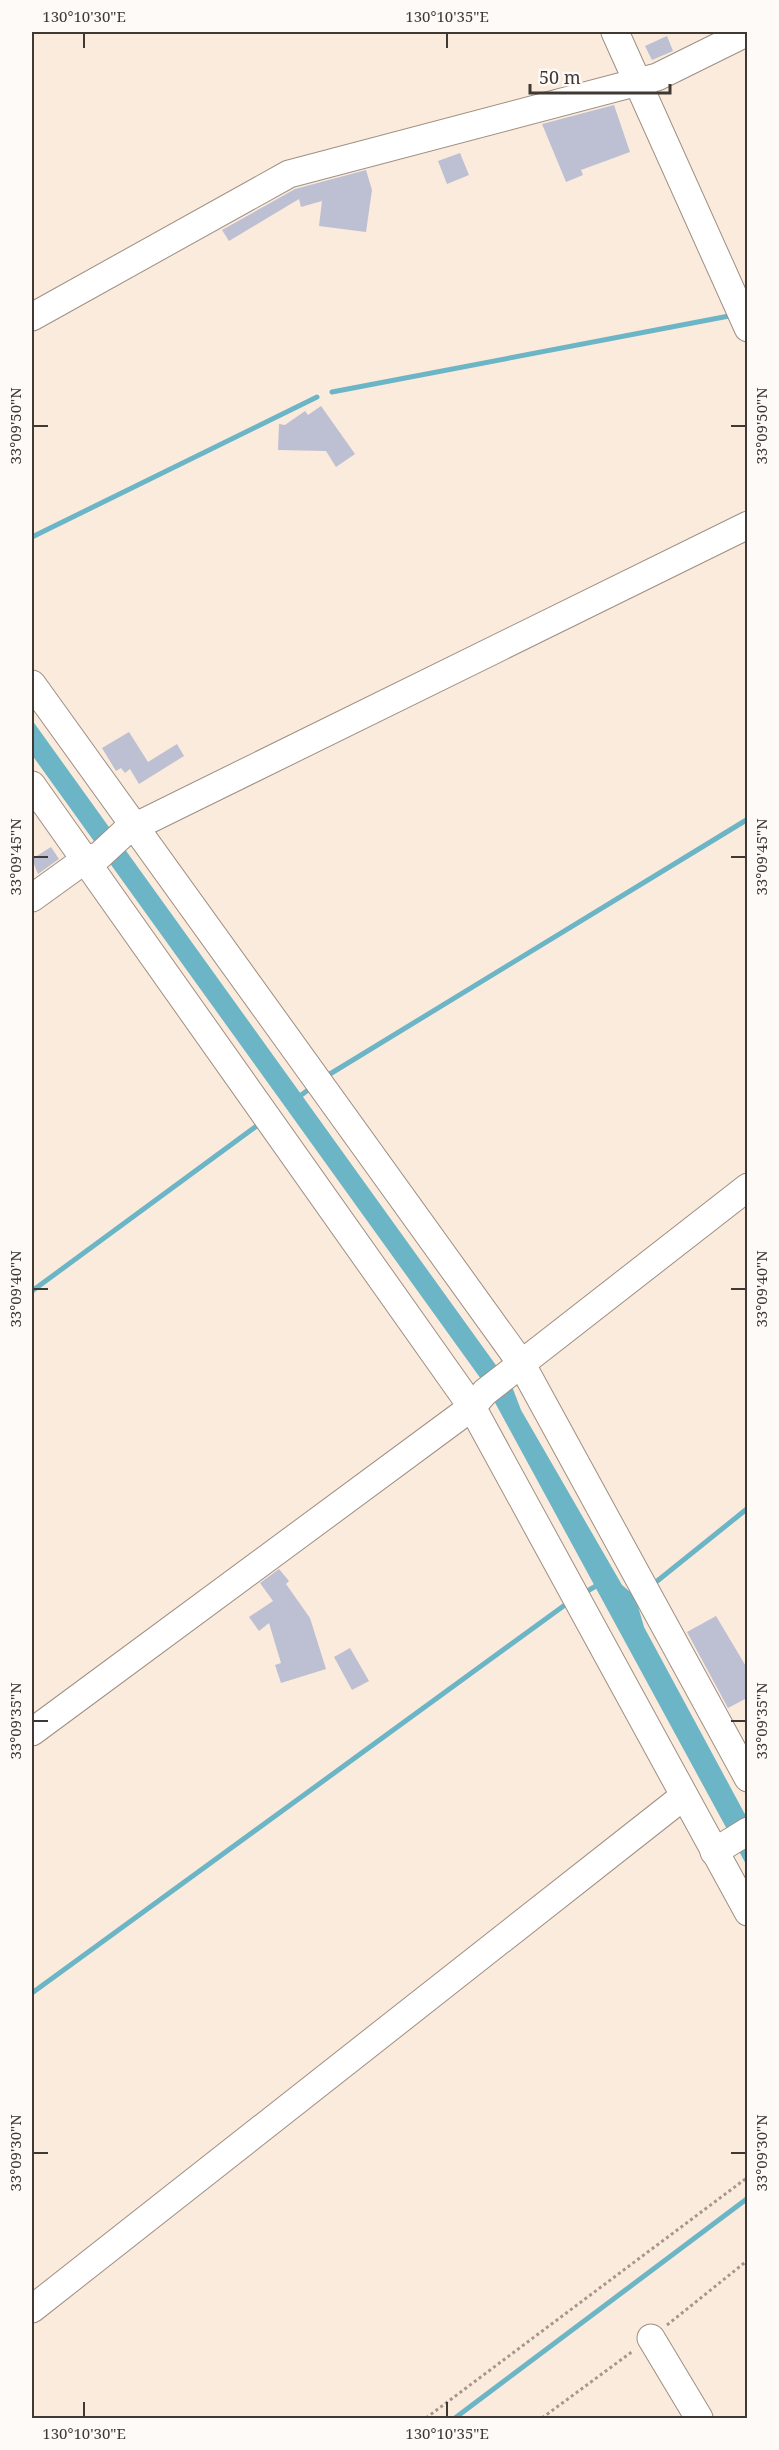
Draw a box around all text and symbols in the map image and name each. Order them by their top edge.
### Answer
text: 130°10'30"E [42,6,126,26]
text: 130°10'35"E [405,6,489,26]
scale bar [530,57,670,95]
text: 50 m [539,65,581,89]
text: 33°09'50"N [5,387,25,465]
text: 33°09'50"N [751,387,771,465]
text: 33°09'45"N [5,818,25,896]
text: 33°09'45"N [751,818,771,896]
text: 33°09'40"N [5,1250,25,1328]
text: 33°09'40"N [751,1250,771,1328]
text: 33°09'35"N [5,1682,25,1760]
text: 33°09'35"N [751,1682,771,1760]
text: 33°09'30"N [5,2114,25,2192]
text: 33°09'30"N [751,2114,771,2192]
text: 130°10'30"E [42,2423,126,2443]
text: 130°10'35"E [405,2423,489,2443]

